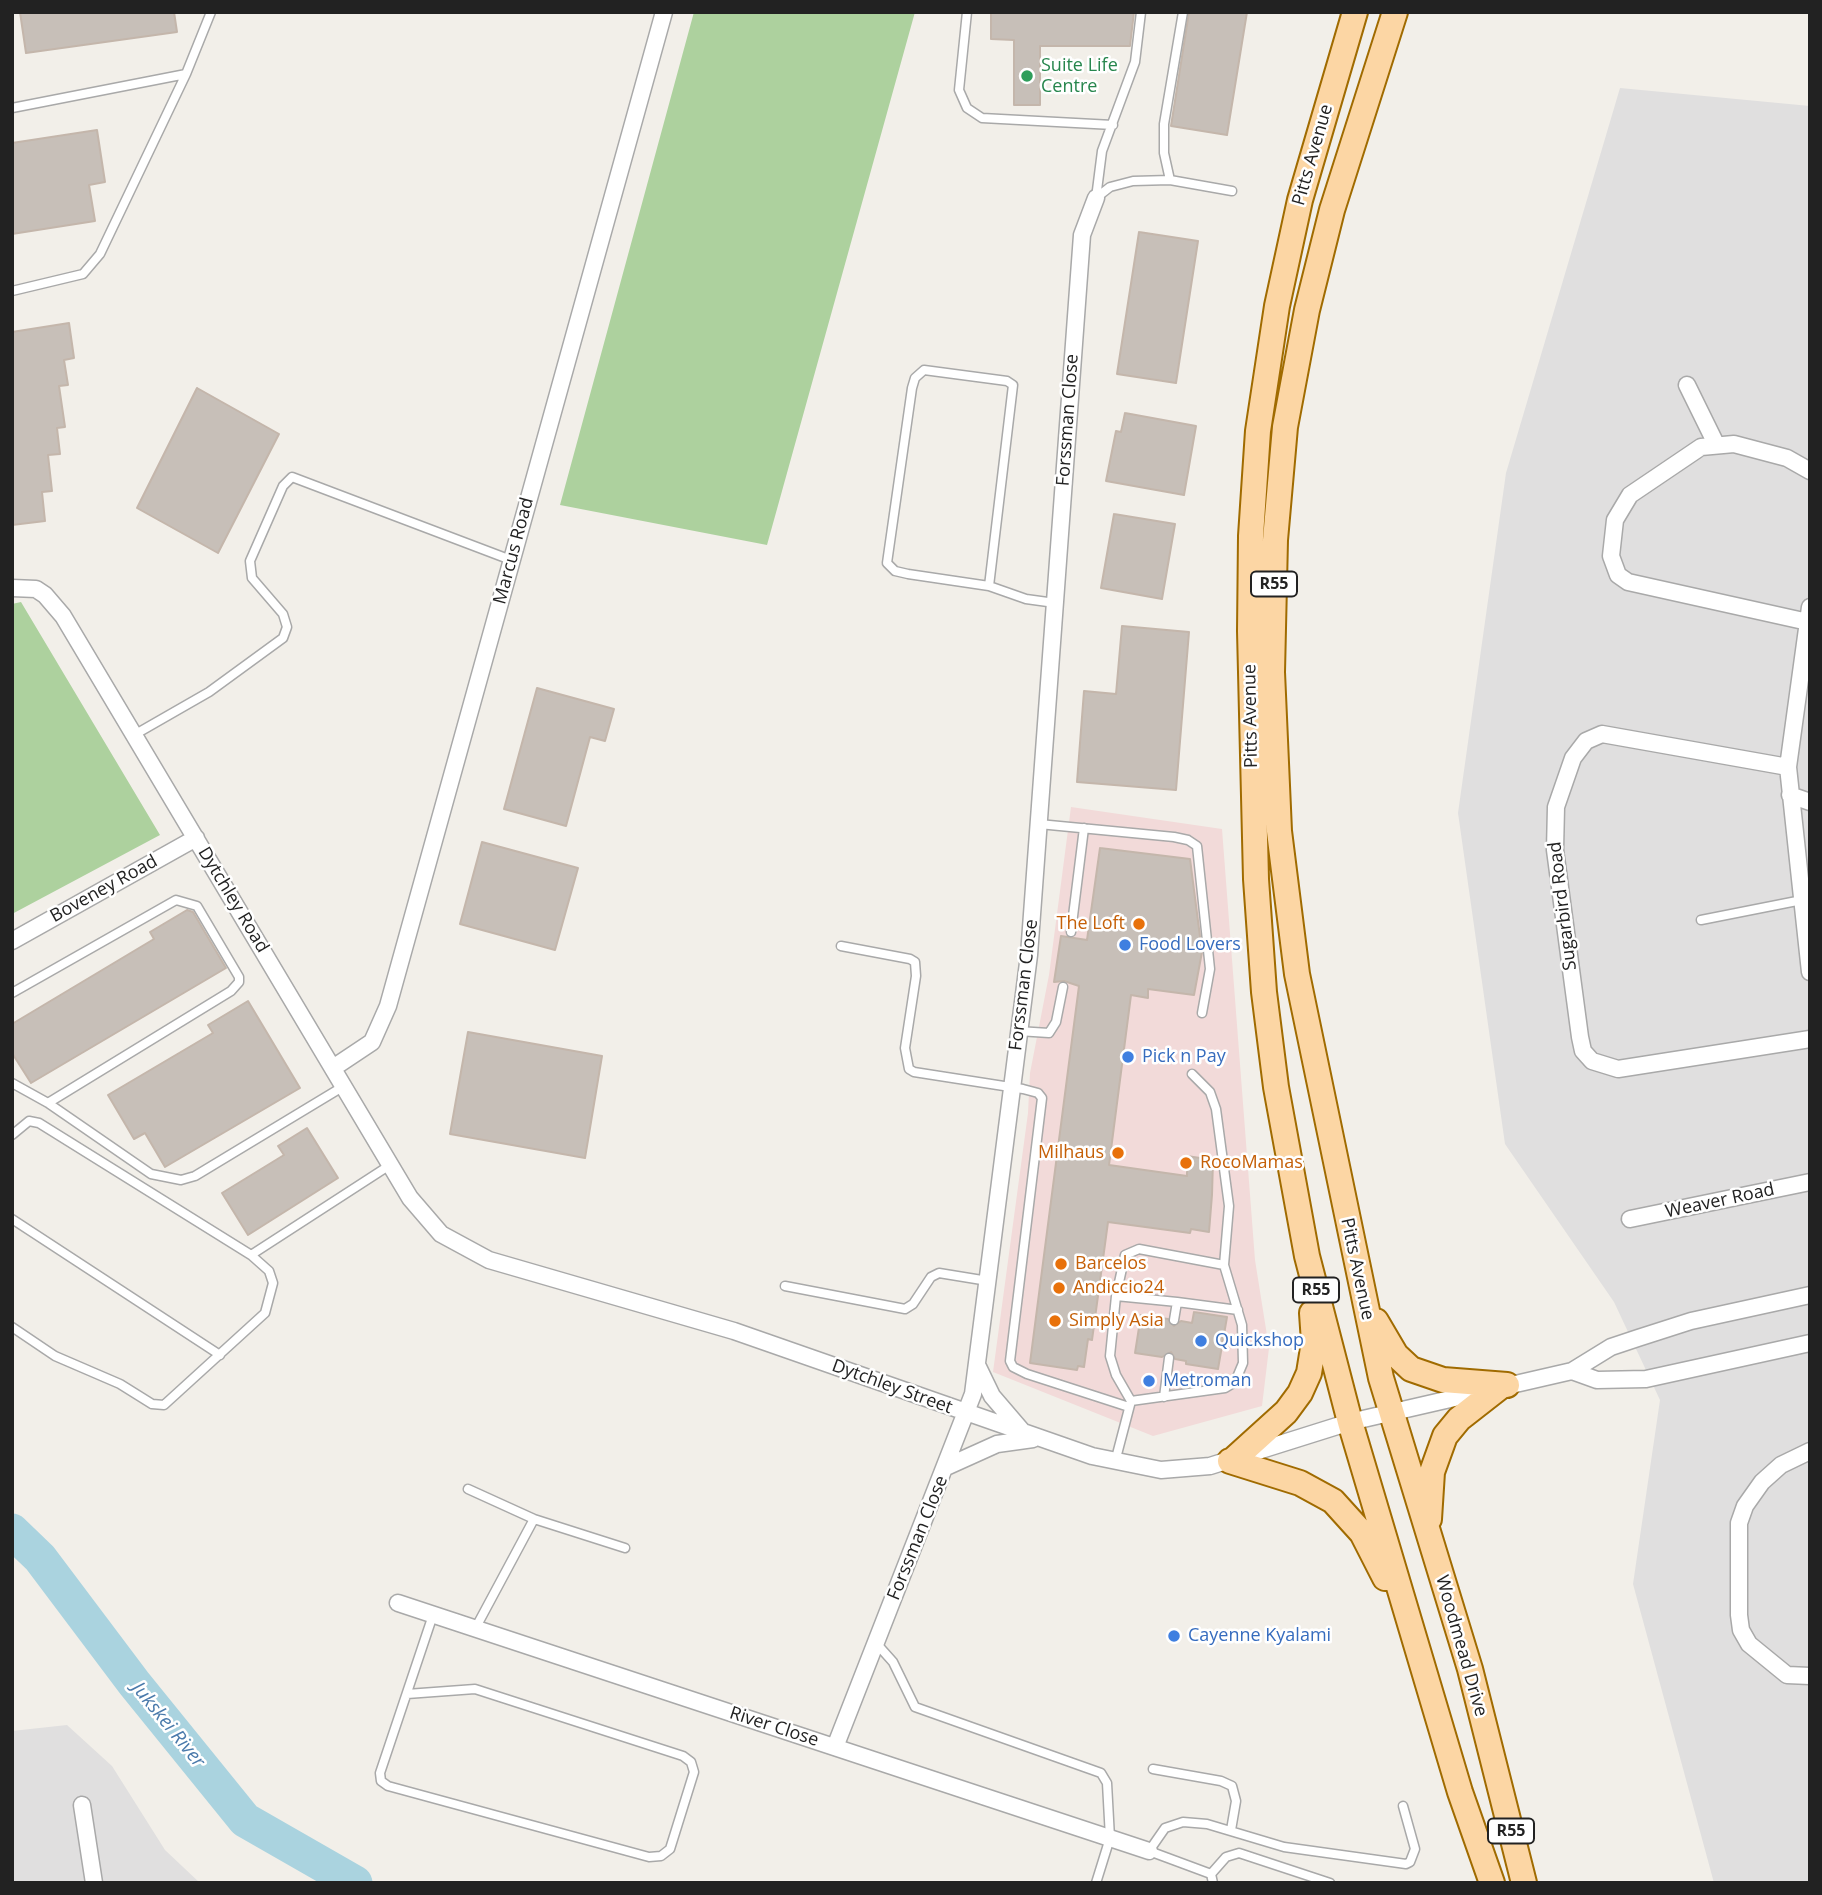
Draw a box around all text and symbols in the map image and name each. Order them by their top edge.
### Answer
place label: Suite Life Centre [1041,55,1118,98]
marker: Suite Life Centre [1019,68,1035,84]
street label: Pitts Avenue [1288,102,1338,208]
street label: Forssman Close [1053,353,1083,487]
street label: Marcus Road [489,495,539,607]
road number: R55 [1251,572,1297,596]
street label: Pitts Avenue [1239,664,1263,768]
street label: Sugarbird Road [1544,840,1582,972]
street label: Dytchley Road [193,843,273,957]
street label: Boveney Road [47,851,161,927]
place label: The Loft [1057,913,1125,935]
marker: The Loft [1131,916,1147,932]
street label: Forssman Close [1005,918,1043,1052]
place label: Food Lovers [1139,934,1241,956]
marker: Food Lovers [1117,937,1133,953]
place label: Pick n Pay [1142,1046,1226,1068]
marker: Pick n Pay [1120,1049,1136,1065]
place label: Milhaus [1038,1142,1104,1164]
marker: Milhaus [1110,1145,1126,1161]
place label: RocoMamas [1200,1152,1303,1174]
marker: RocoMamas [1178,1155,1194,1171]
street label: Weaver Road [1664,1179,1776,1223]
street label: Pitts Avenue [1336,1216,1378,1322]
place label: Barcelos [1075,1253,1147,1275]
marker: Barcelos [1053,1256,1069,1272]
place label: Andiccio24 [1073,1277,1164,1299]
road number: R55 [1293,1278,1339,1302]
marker: Andiccio24 [1051,1280,1067,1296]
place label: Simply Asia [1069,1310,1164,1332]
marker: Simply Asia [1047,1313,1063,1329]
place label: Quickshop [1215,1330,1304,1352]
marker: Quickshop [1193,1333,1209,1349]
street label: Dytchley Street [829,1355,955,1419]
place label: Metroman [1163,1370,1252,1392]
marker: Metroman [1141,1373,1157,1389]
street label: Forssman Close [883,1473,953,1603]
street label: Woodmead Drive [1431,1573,1491,1719]
place label: Cayenne Kyalami [1188,1625,1331,1647]
marker: Cayenne Kyalami [1166,1628,1182,1644]
water label: Jukskei River [127,1678,209,1772]
street label: River Close [727,1702,821,1752]
road number: R55 [1488,1818,1534,1843]

